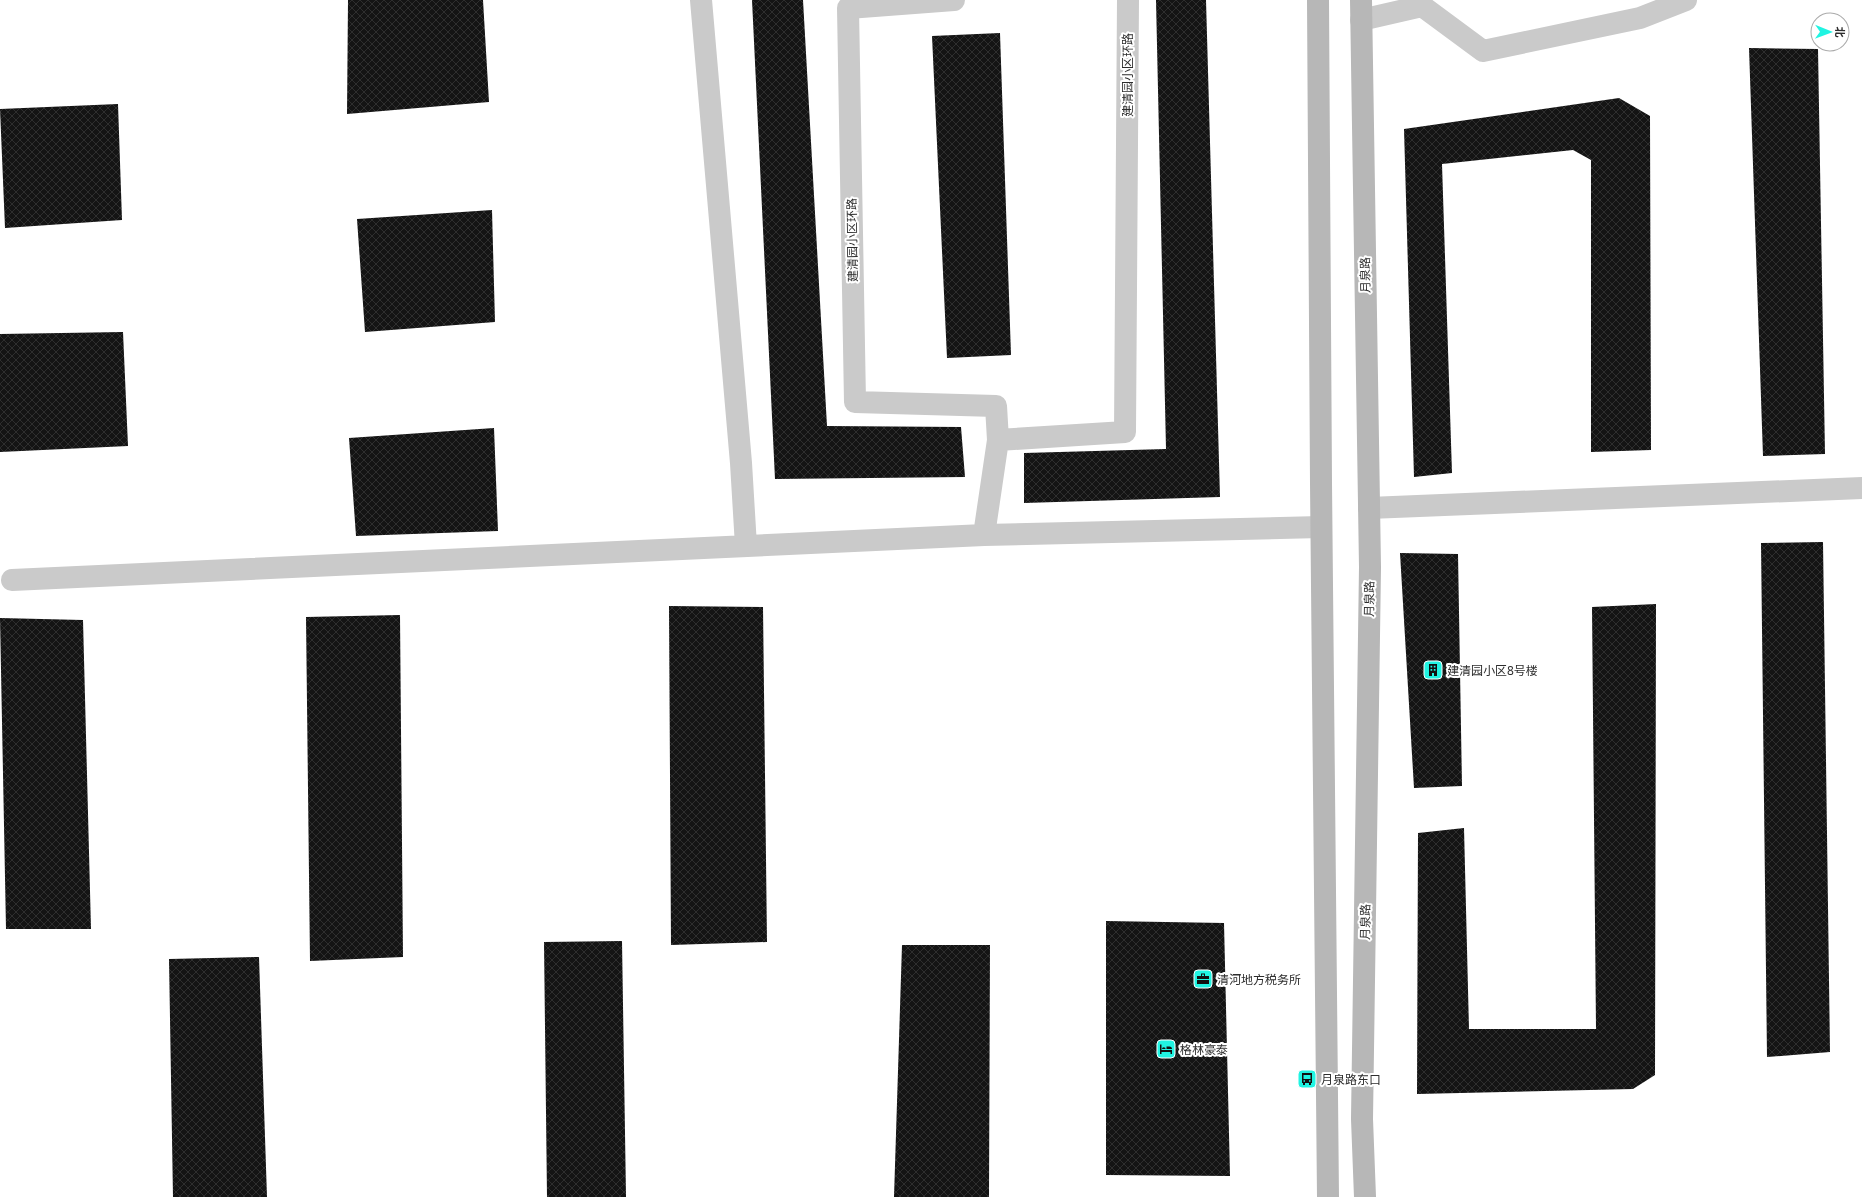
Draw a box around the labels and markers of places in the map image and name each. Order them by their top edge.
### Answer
building icon: 建清园小区8号楼 [1422,659,1444,681]
place label: 建清园小区8号楼 [1447,662,1538,679]
office icon: 清河地方税务所 [1192,968,1214,990]
place label: 清河地方税务所 [1217,971,1301,988]
hotel icon: 格林豪泰 [1155,1038,1177,1060]
place label: 格林豪泰 [1180,1041,1228,1058]
bus stop icon: 月泉路东口 [1296,1068,1318,1090]
place label: 月泉路东口 [1321,1071,1381,1088]

